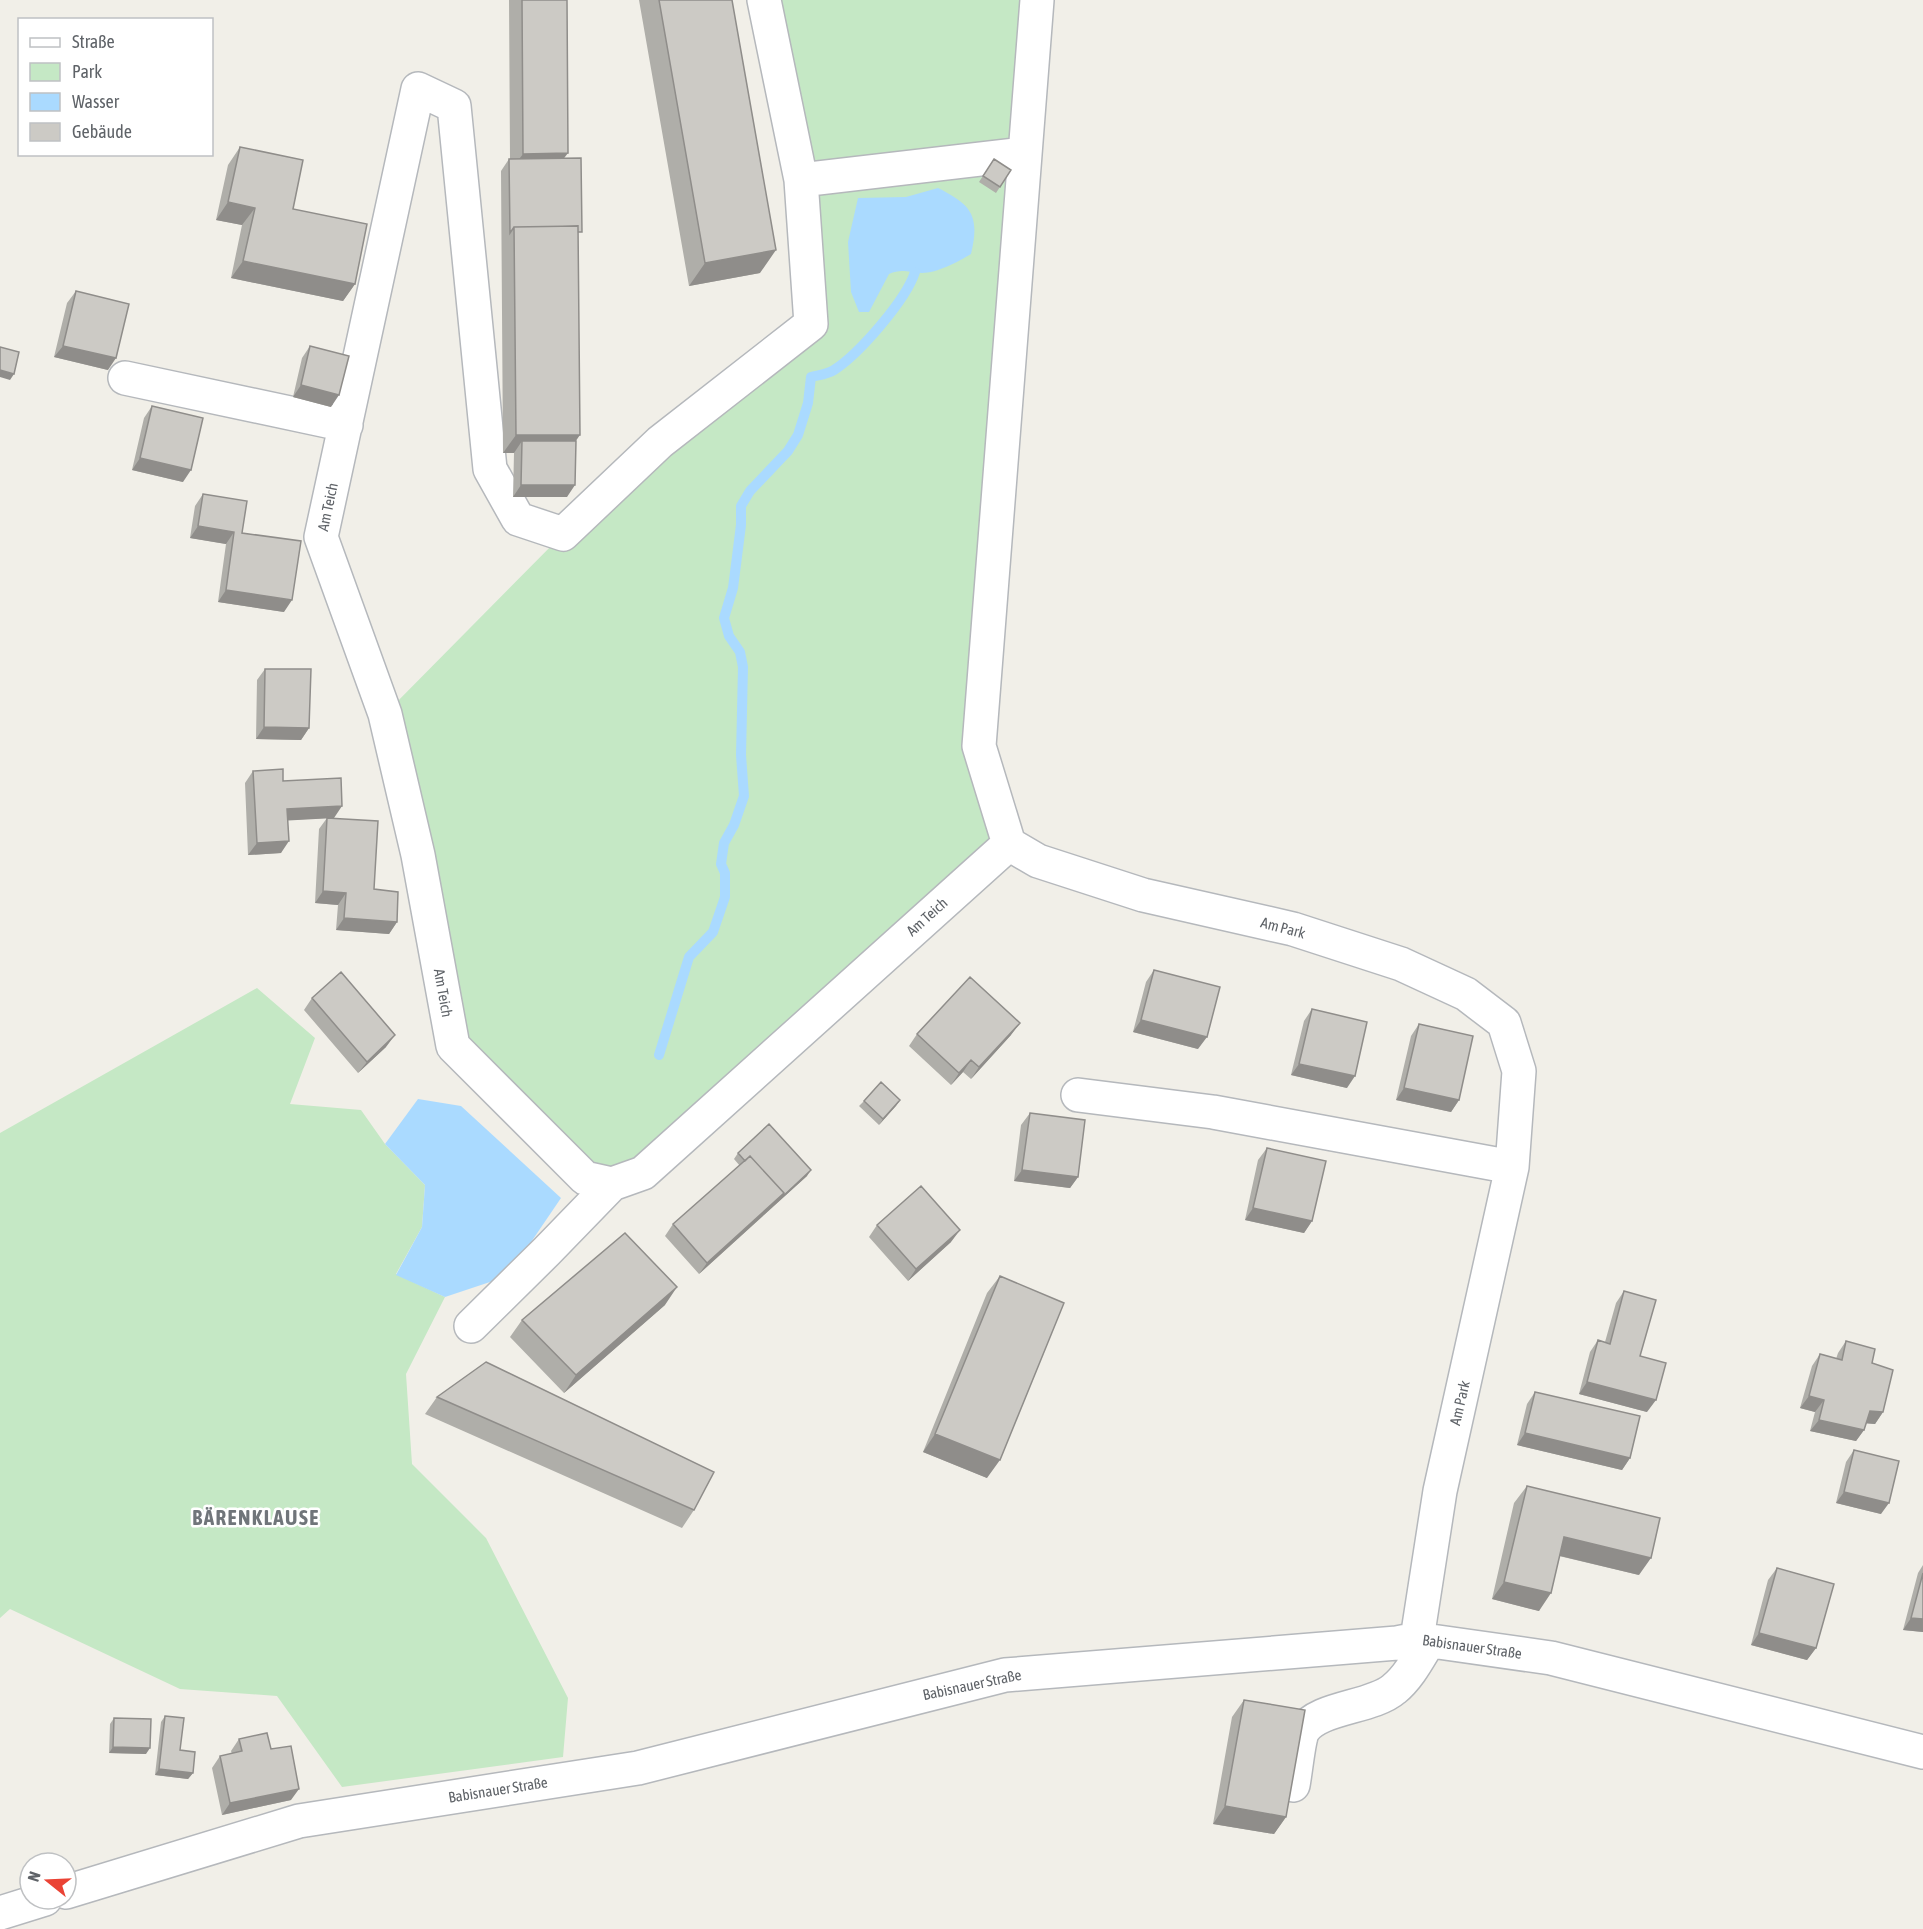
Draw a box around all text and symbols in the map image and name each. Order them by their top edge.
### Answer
legend [18,18,213,156]
text: Straße [72,31,115,52]
text: Park [72,61,102,82]
text: Wasser [72,91,120,112]
text: Gebäude [72,121,132,142]
street label: Am Teich [314,481,341,533]
street label: Am Teich [903,894,951,939]
street label: Am Park [1259,913,1308,942]
street label: Am Teich [431,967,456,1019]
street label: Am Park [1446,1379,1473,1427]
district label: BÄRENKLAUSE [192,1505,320,1529]
street label: Babisnauer Straße [1421,1631,1523,1662]
street label: Babisnauer Straße [921,1666,1023,1703]
street label: Babisnauer Straße [447,1773,549,1806]
north arrow [18,1851,78,1911]
text: N [24,1869,44,1884]

